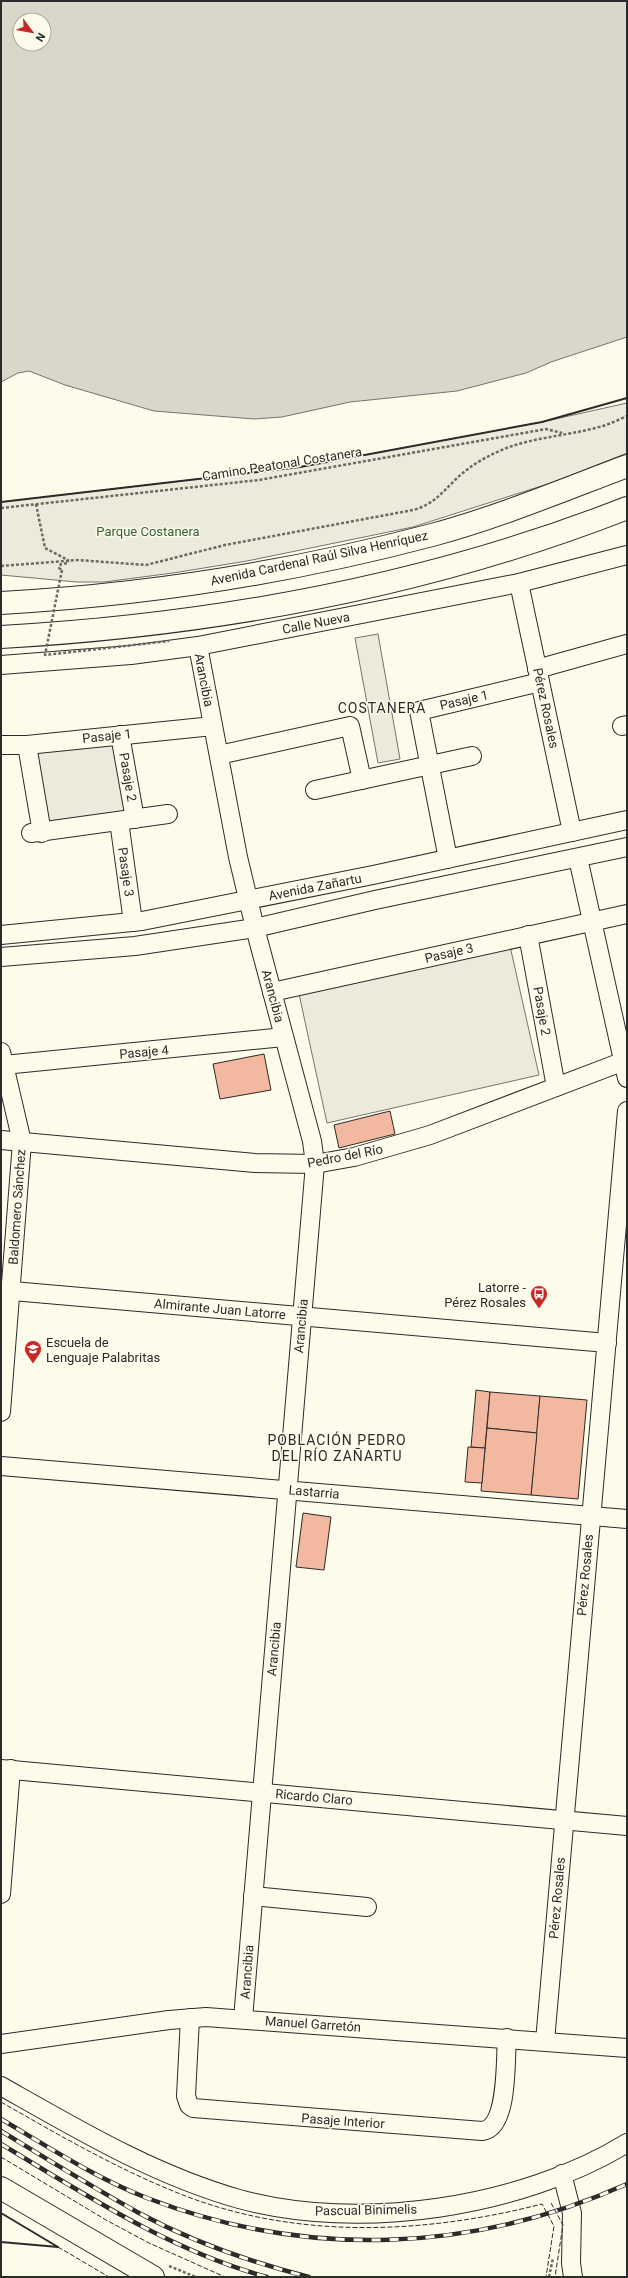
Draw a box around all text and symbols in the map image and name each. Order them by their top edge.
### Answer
north arrow [12,12,52,52]
text: N [32,30,48,44]
street label: Camino Peatonal Costanera [201,444,363,484]
park label: Parque Costanera [96,524,200,539]
street label: Avenida Cardenal Raúl Silva Henríquez [209,527,430,588]
street label: Calle Nueva [281,609,351,637]
street label: Arancibia [191,652,217,708]
street label: Pérez Rosales [530,666,562,750]
street label: Pasaje 1 [438,687,490,713]
district label: COSTANERA [338,700,426,716]
street label: Pasaje 1 [82,726,132,746]
street label: Pasaje 2 [116,751,140,803]
street label: Pasaje 3 [115,846,137,898]
street label: Avenida Zañartu [267,871,363,903]
street label: Pasaje 3 [423,940,475,966]
street label: Arancibia [259,968,287,1024]
street label: Pasaje 2 [530,985,554,1037]
street label: Pasaje 4 [119,1042,170,1062]
street label: Pedro del Río [306,1141,384,1171]
street label: Baldomero Sánchez [5,1148,29,1265]
place label: Latorre - Pérez Rosales [444,1280,526,1310]
bus stop icon: Latorre - Pérez Rosales [529,1284,549,1309]
street label: Almirante Juan Latorre [154,1296,286,1322]
street label: Arancibia [291,1298,311,1354]
place label: Escuela de Lenguaje Palabritas [46,1335,160,1365]
school or university icon: Escuela de Lenguaje Palabritas [23,1339,43,1364]
district label: POBLACIÓN PEDRO DEL RÍO ZAÑARTU [267,1431,407,1464]
street label: Lastarria [288,1482,340,1502]
street label: Pérez Rosales [574,1533,596,1616]
street label: Arancibia [264,1621,284,1677]
street label: Ricardo Claro [275,1786,353,1808]
street label: Pérez Rosales [546,1856,568,1939]
street label: Arancibia [238,1944,256,2000]
street label: Manuel Garretón [264,2013,362,2035]
street label: Pasaje Interior [301,2111,386,2131]
street label: Pascual Binimelis [315,2202,418,2218]

